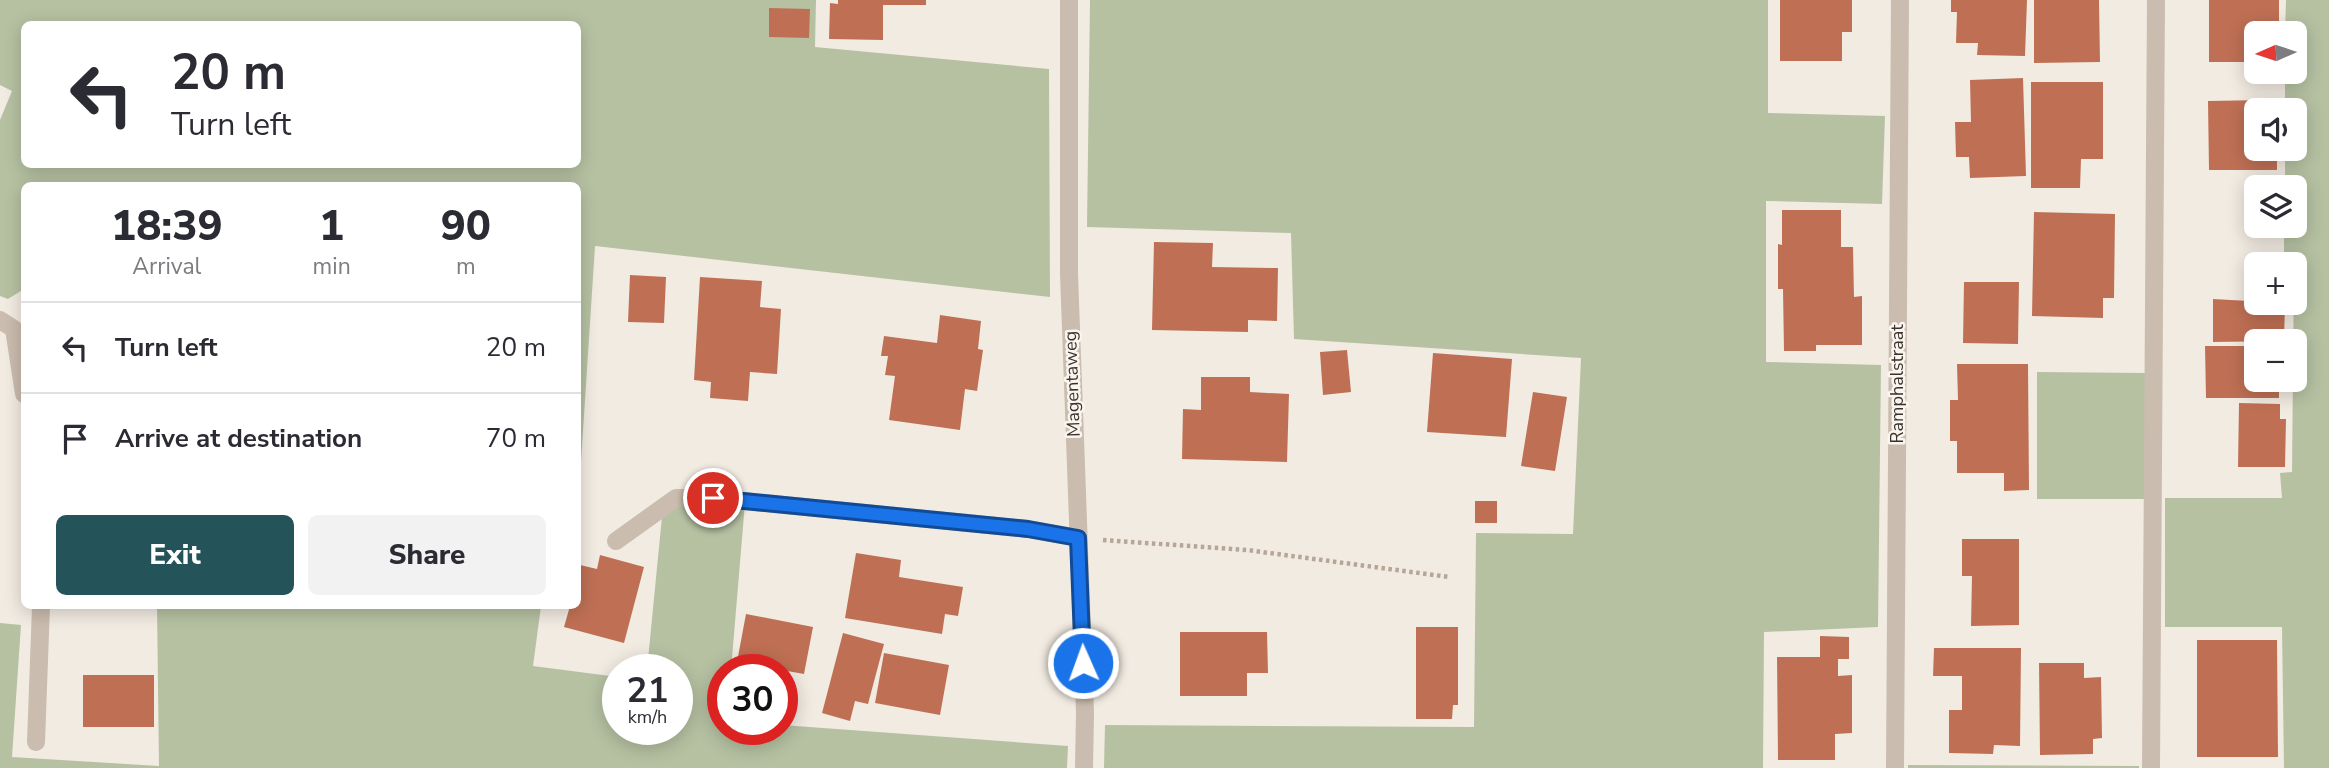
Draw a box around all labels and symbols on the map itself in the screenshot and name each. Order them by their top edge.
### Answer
north arrow [2244,21,2306,84]
street label: Ramphalstraat [1885,324,1909,444]
street label: Magentaweg [1058,331,1086,437]
pin [683,468,743,528]
position arrow [1046,626,1120,700]
speed limit sign: 30 [707,654,798,745]

